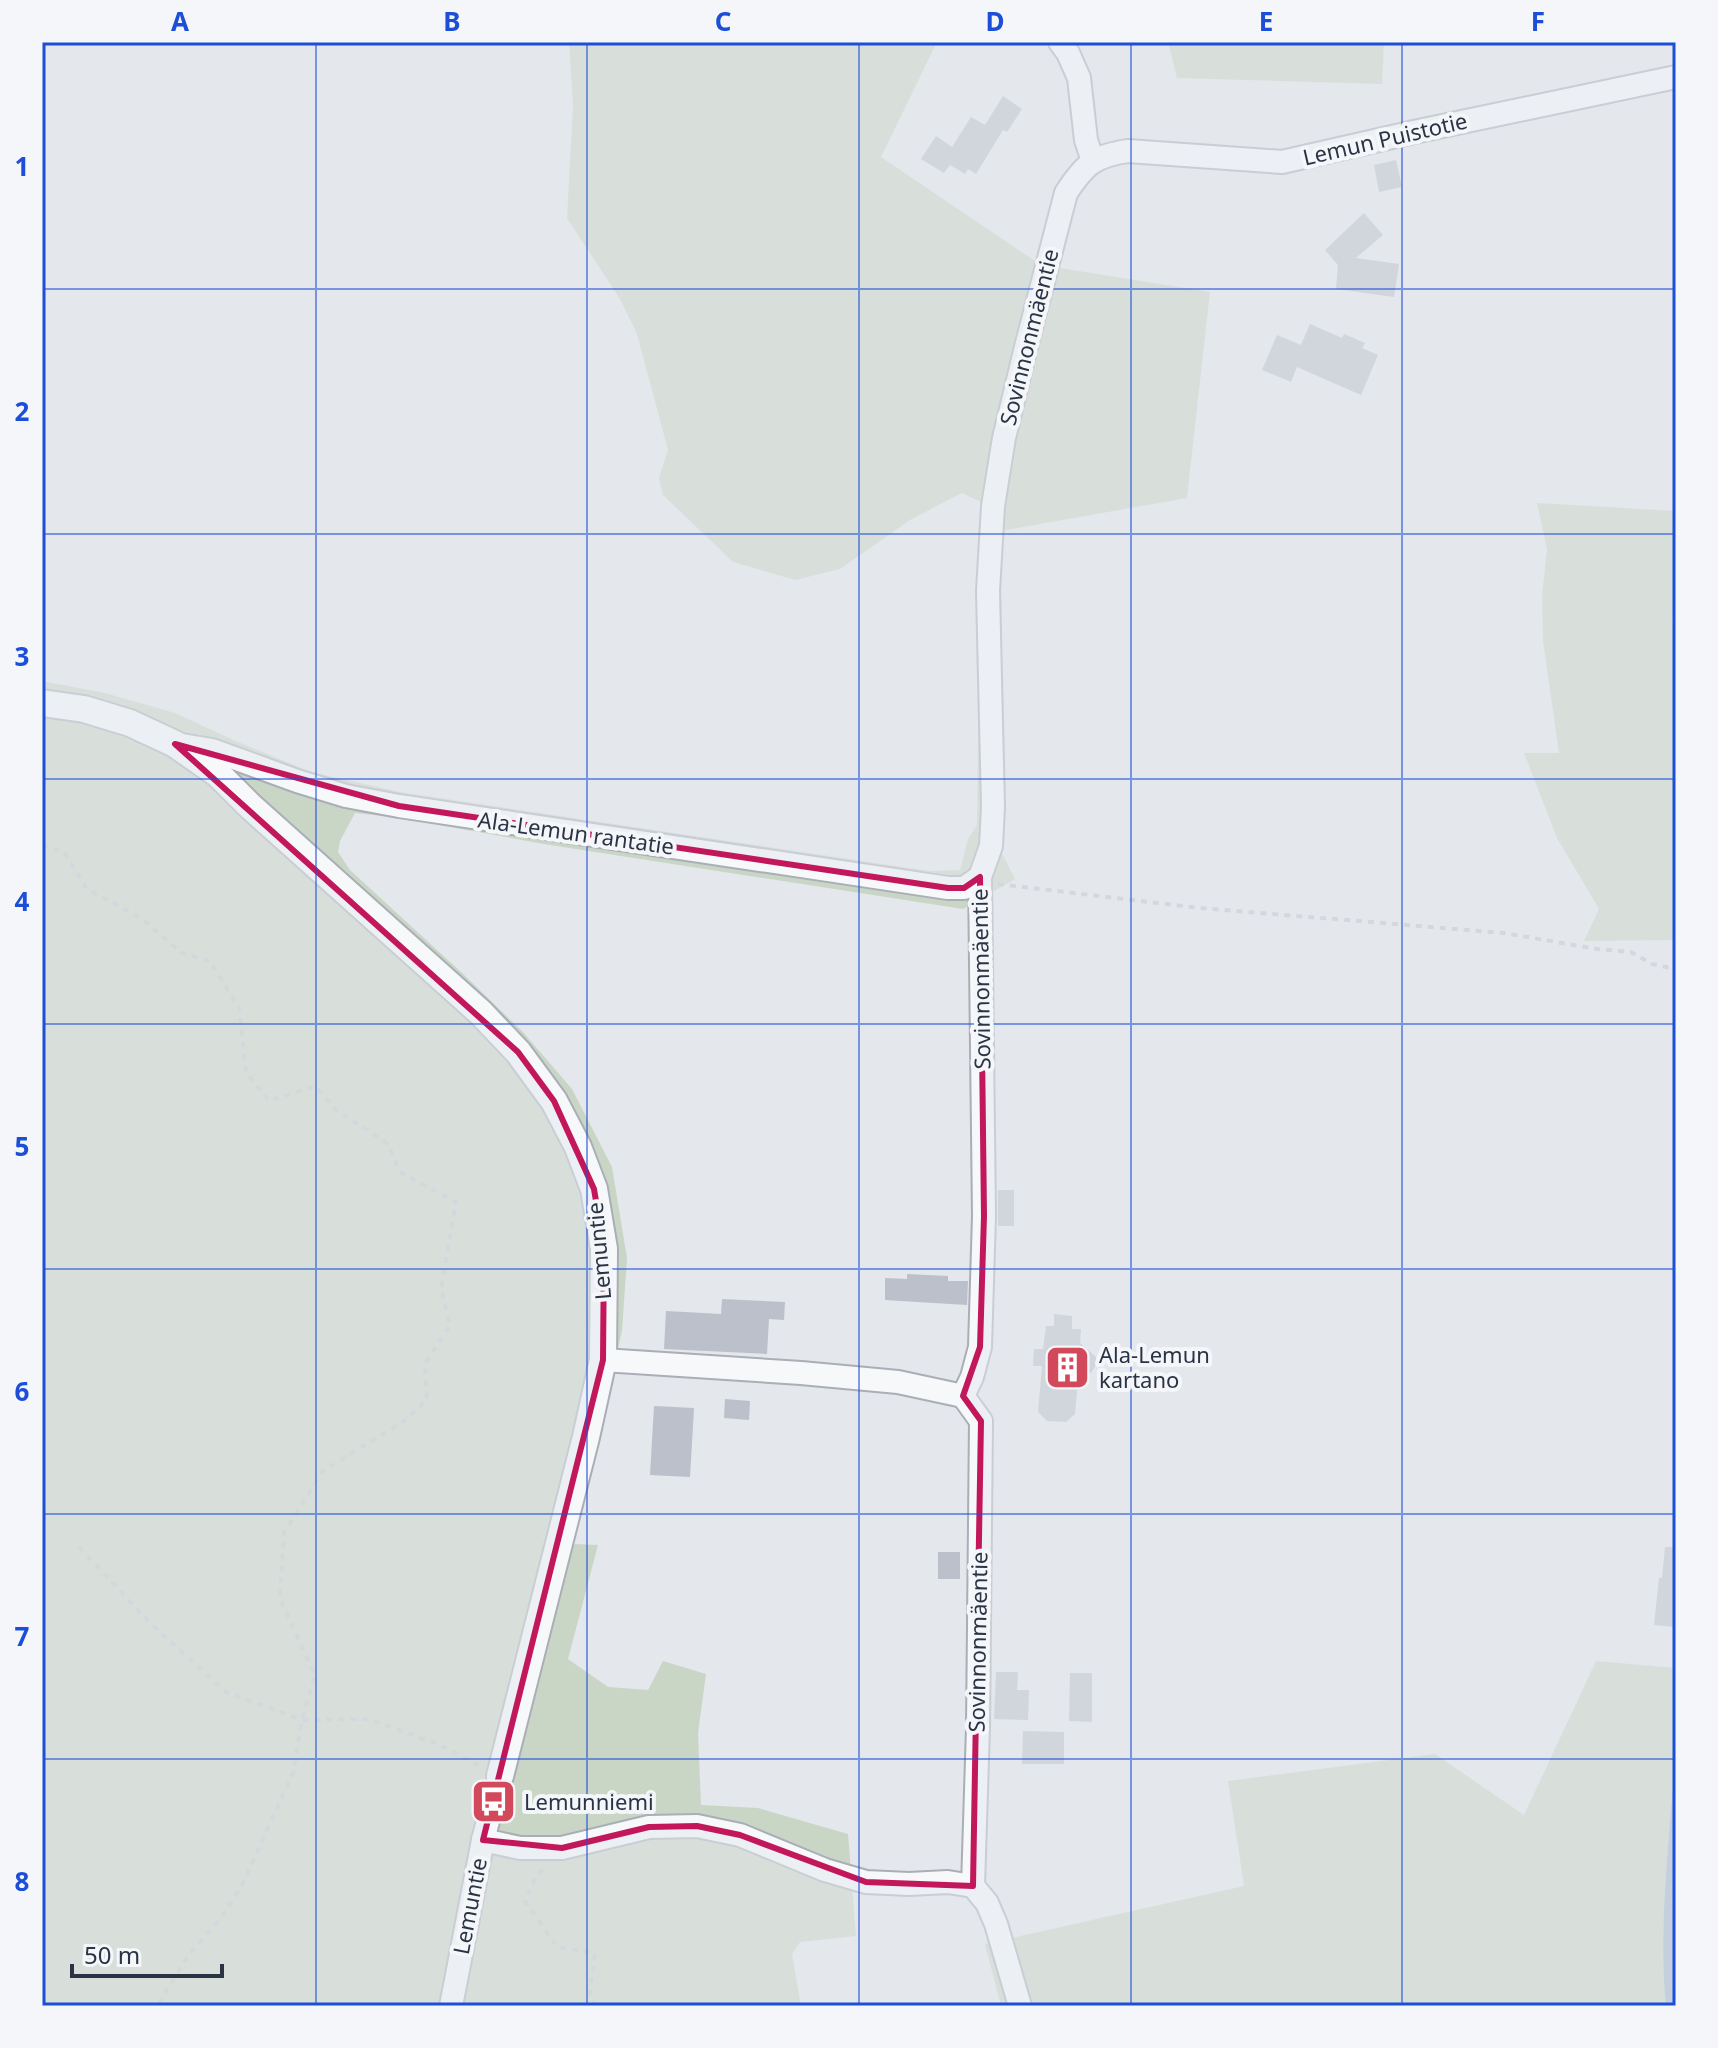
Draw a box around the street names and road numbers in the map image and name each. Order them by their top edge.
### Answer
street label: Lemun Puistotie [1300,105,1470,172]
street label: Sovinnonmäentie [992,245,1064,428]
street label: Ala-Lemun rantatie [476,803,676,861]
street label: Sovinnonmäentie [963,888,997,1070]
street label: Lemuntie [579,1201,617,1301]
street label: Sovinnonmäentie [960,1551,994,1733]
street label: Lemuntie [445,1855,493,1957]

